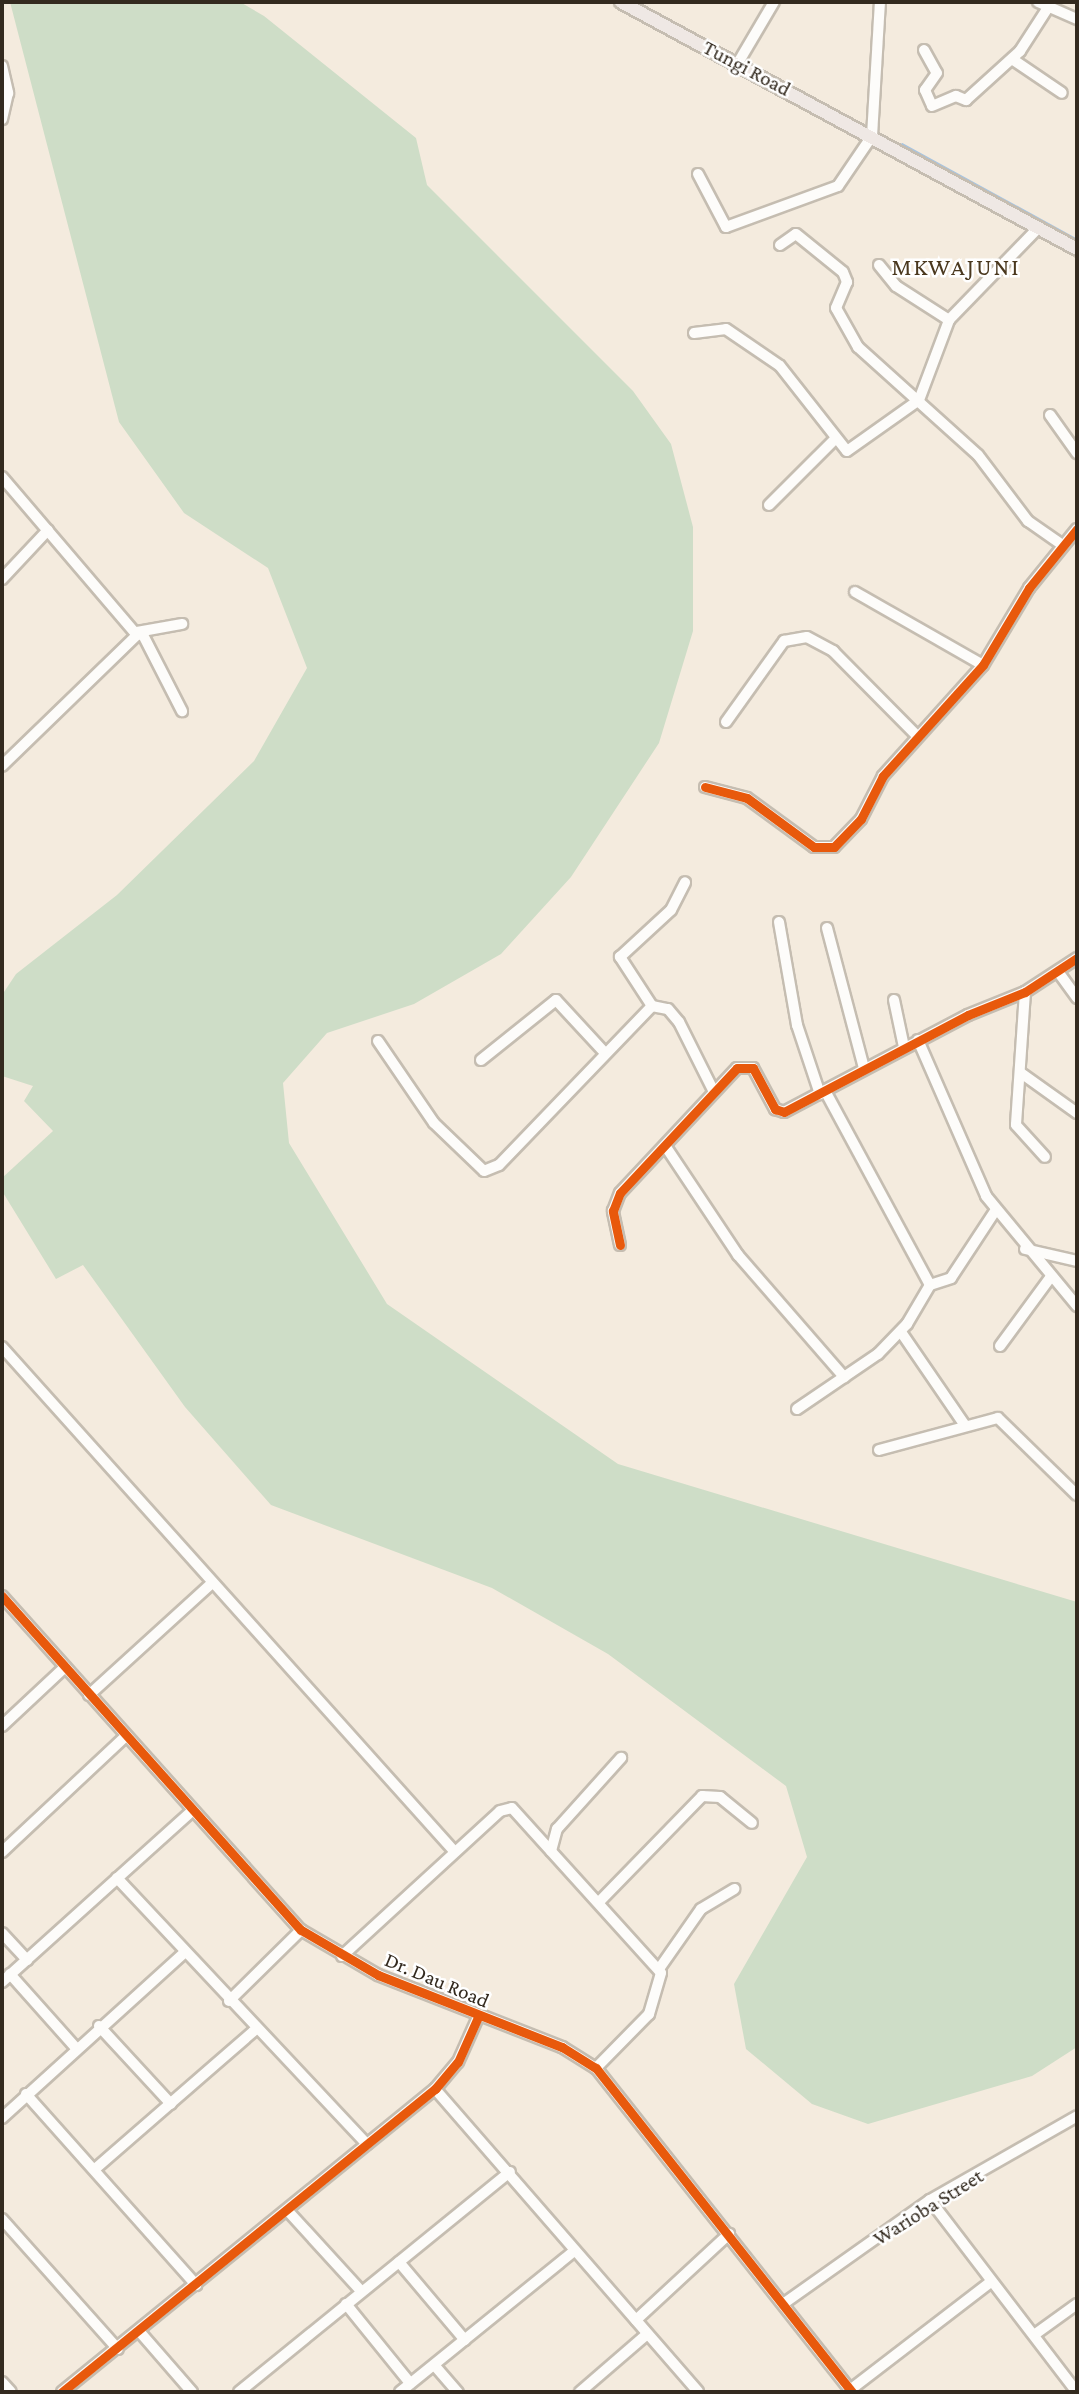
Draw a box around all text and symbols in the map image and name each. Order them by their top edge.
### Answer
street label: Tungi Road [699,34,795,102]
district label: MKWAJUNI [892,253,1020,281]
street label: Dr. Dau Road [381,1947,493,2013]
street label: Warioba Street [868,2163,988,2251]

